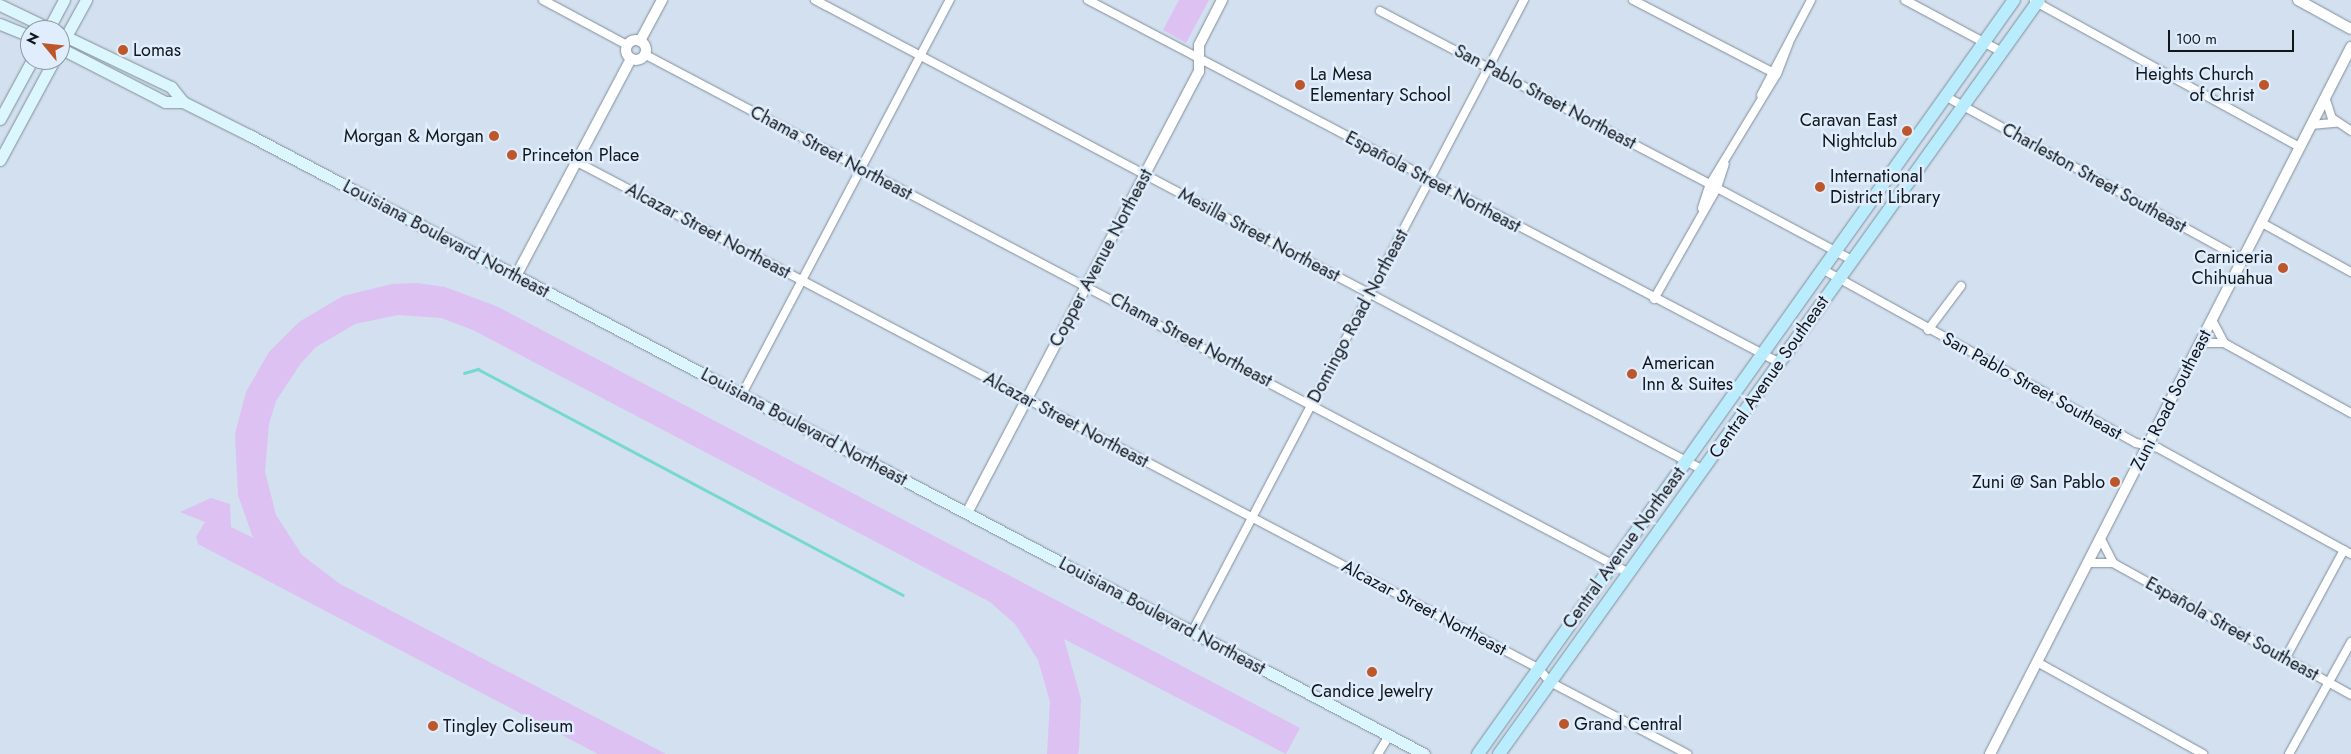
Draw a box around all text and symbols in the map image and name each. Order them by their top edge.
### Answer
north arrow [20,20,70,70]
scale bar [2171,20,2297,52]
text: 100 m [2176,28,2217,50]
text: N [21,29,44,48]
place label: Lomas [133,39,181,61]
street label: San Pablo Street Northeast [1451,40,1639,154]
marker: Lomas [117,44,129,56]
place label: La Mesa Elementary School [1310,64,1451,106]
place label: Heights Church of Christ [2135,64,2254,106]
marker: La Mesa Elementary School [1294,79,1306,91]
marker: Heights Church of Christ [2258,79,2270,91]
street label: Chama Street Northeast [746,101,916,205]
place label: Caravan East Nightclub [1800,110,1897,152]
street label: Charleston Street Southeast [1998,118,2190,238]
place label: Morgan & Morgan [344,125,484,147]
marker: Caravan East Nightclub [1901,125,1913,137]
street label: Española Street Northeast [1342,127,1524,237]
marker: Morgan & Morgan [488,130,500,142]
place label: Princeton Place [522,144,639,166]
marker: Princeton Place [506,149,518,161]
street label: Copper Avenue Northeast [1045,165,1157,351]
place label: International District Library [1830,166,1940,208]
street label: Louisiana Boulevard Northeast [339,175,553,303]
street label: Alcazar Street Northeast [622,178,794,284]
marker: International District Library [1814,181,1826,193]
street label: Mesilla Street Northeast [1175,183,1343,287]
street label: Domingo Road Northeast [1303,226,1413,406]
place label: Carniceria Chihuahua [2191,247,2273,290]
marker: Carniceria Chihuahua [2277,262,2289,274]
street label: Chama Street Northeast [1106,288,1276,392]
street label: Central Avenue Southeast [1705,292,1833,462]
street label: Zuni Road Southeast [2126,326,2216,474]
street label: San Pablo Street Southeast [1939,328,2125,444]
place label: American Inn & Suites [1642,353,1733,396]
street label: Louisiana Boulevard Northeast [697,363,911,491]
street label: Alcazar Street Northeast [980,367,1152,473]
marker: American Inn & Suites [1626,368,1638,380]
street label: Central Avenue Northeast [1558,463,1690,633]
place label: Zuni @ San Pablo [1972,471,2105,493]
marker: Zuni @ San Pablo [2109,476,2121,488]
street label: Louisiana Boulevard Northeast [1055,552,1269,680]
street label: Alcazar Street Northeast [1338,555,1510,661]
street label: Española Street Southeast [2142,572,2322,686]
marker: Candice Jewelry [1366,666,1378,678]
place label: Candice Jewelry [1311,680,1433,702]
place label: Grand Central [1574,713,1682,735]
place label: Tingley Coliseum [443,715,573,737]
marker: Grand Central [1558,718,1570,730]
marker: Tingley Coliseum [427,720,439,732]

